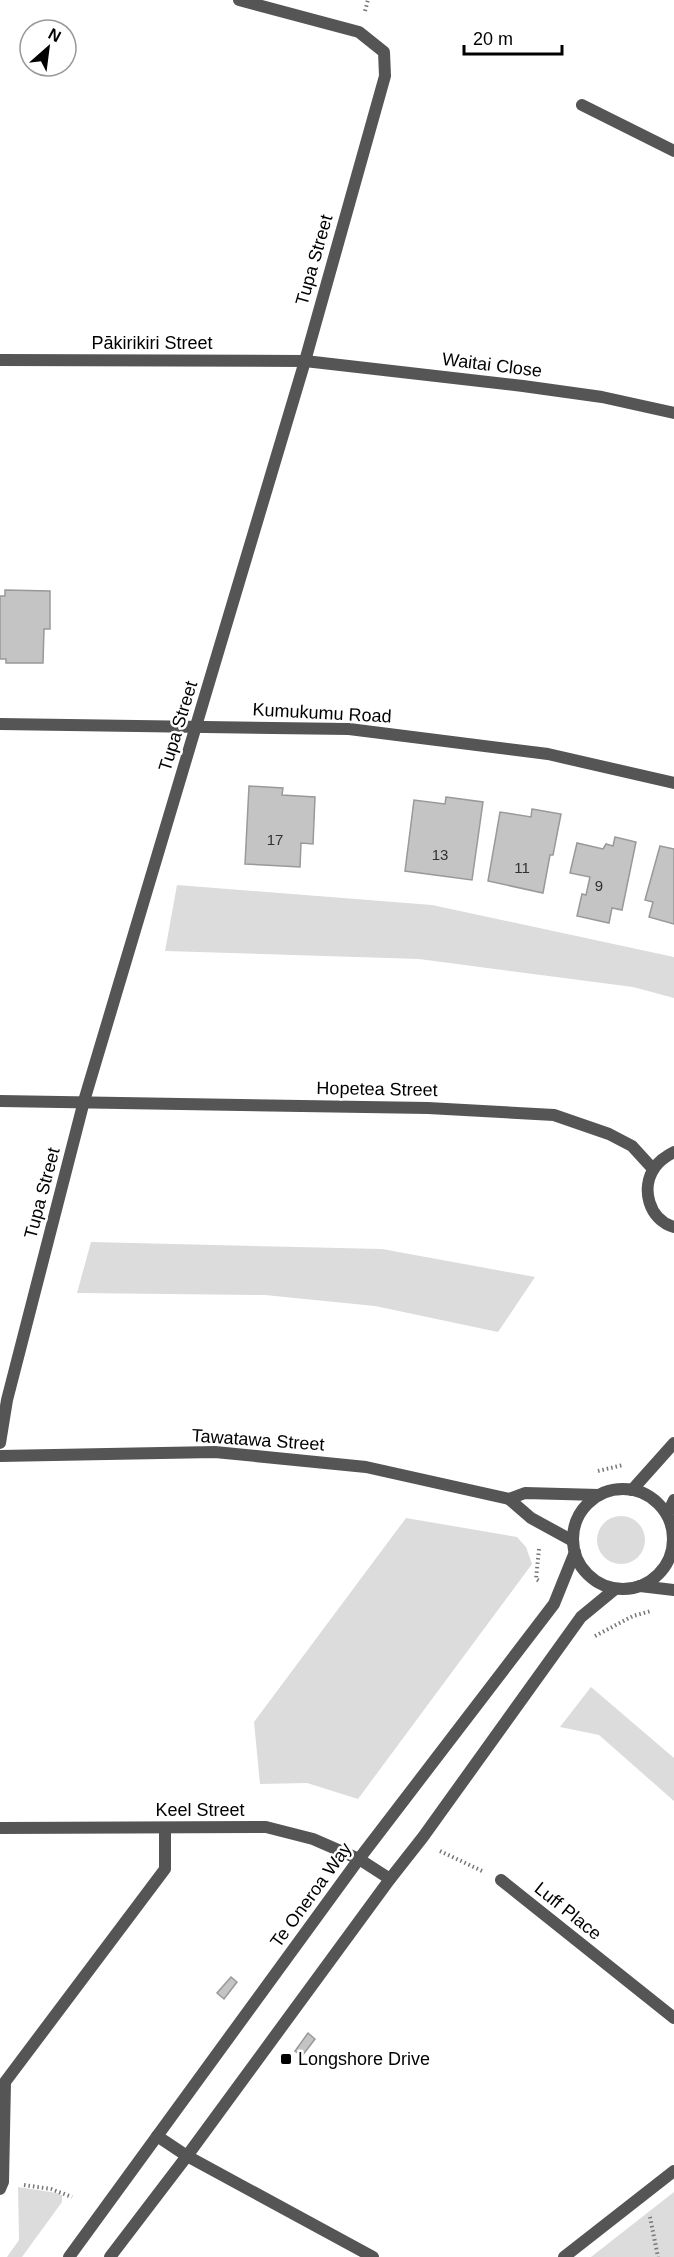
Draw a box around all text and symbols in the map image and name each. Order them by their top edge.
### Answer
north arrow [18,18,78,78]
scale bar [464,18,562,56]
text: N [46,25,64,45]
text: 20 m [473,29,513,49]
street label: Tupa Street [292,212,336,308]
street label: Pākirikiri Street [91,333,213,353]
street label: Waitai Close [441,349,543,381]
street label: Tupa Street [155,678,201,774]
street label: Kumukumu Road [252,699,392,727]
house number: 17 [267,831,283,848]
house number: 13 [432,846,448,863]
house number: 11 [514,859,530,876]
house number: 9 [595,877,603,894]
street label: Hopetea Street [316,1078,438,1100]
street label: Tupa Street [20,1145,64,1241]
street label: Tawatawa Street [191,1425,325,1455]
street label: Keel Street [155,1800,245,1820]
street label: Te Oneroa Way [266,1839,356,1951]
street label: Luff Place [531,1878,605,1944]
place label: Longshore Drive [298,2049,430,2069]
marker: Longshore Drive [279,2052,293,2066]

